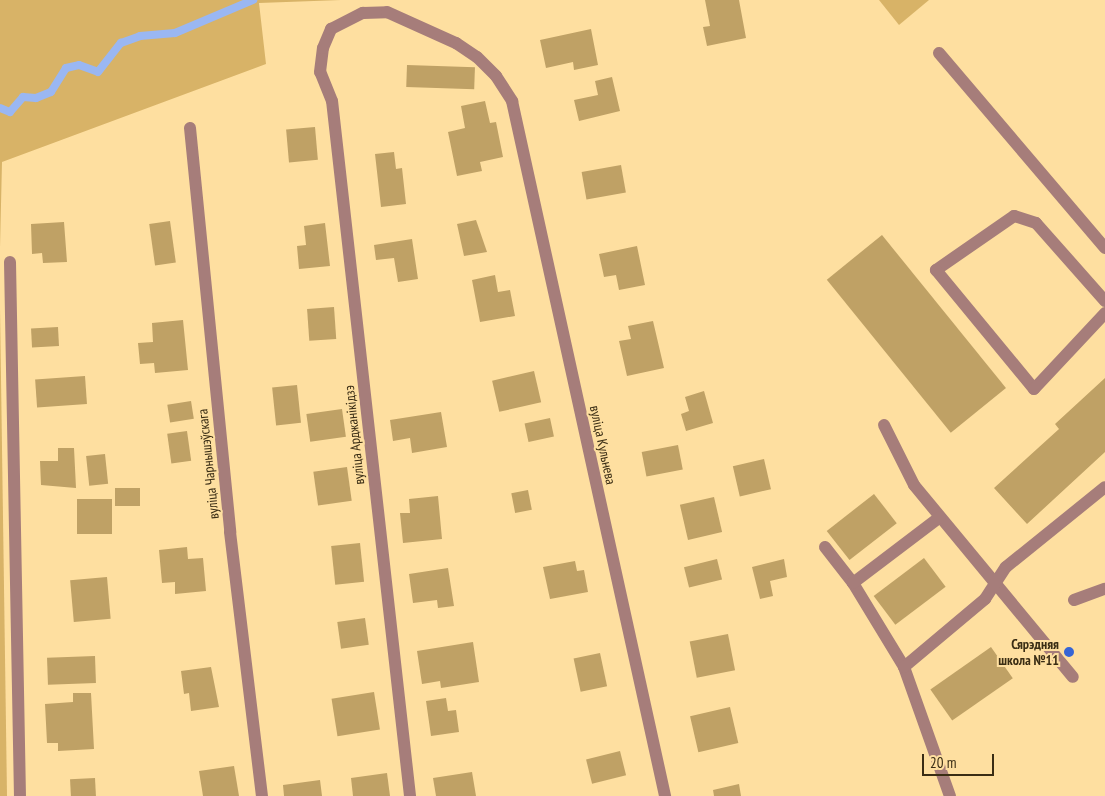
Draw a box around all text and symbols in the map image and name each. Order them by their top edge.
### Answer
street label: вуліца Арджанікідзэ [340,384,368,486]
street label: вуліца Кульнева [586,404,620,486]
street label: вуліца Чарнышэўскага [194,408,222,520]
place label: Сярэдняя школа №11 [998,636,1059,669]
marker: Сярэдняя школа №11 [1063,646,1075,658]
scale bar [925,744,998,776]
text: 20 m [930,753,956,772]

